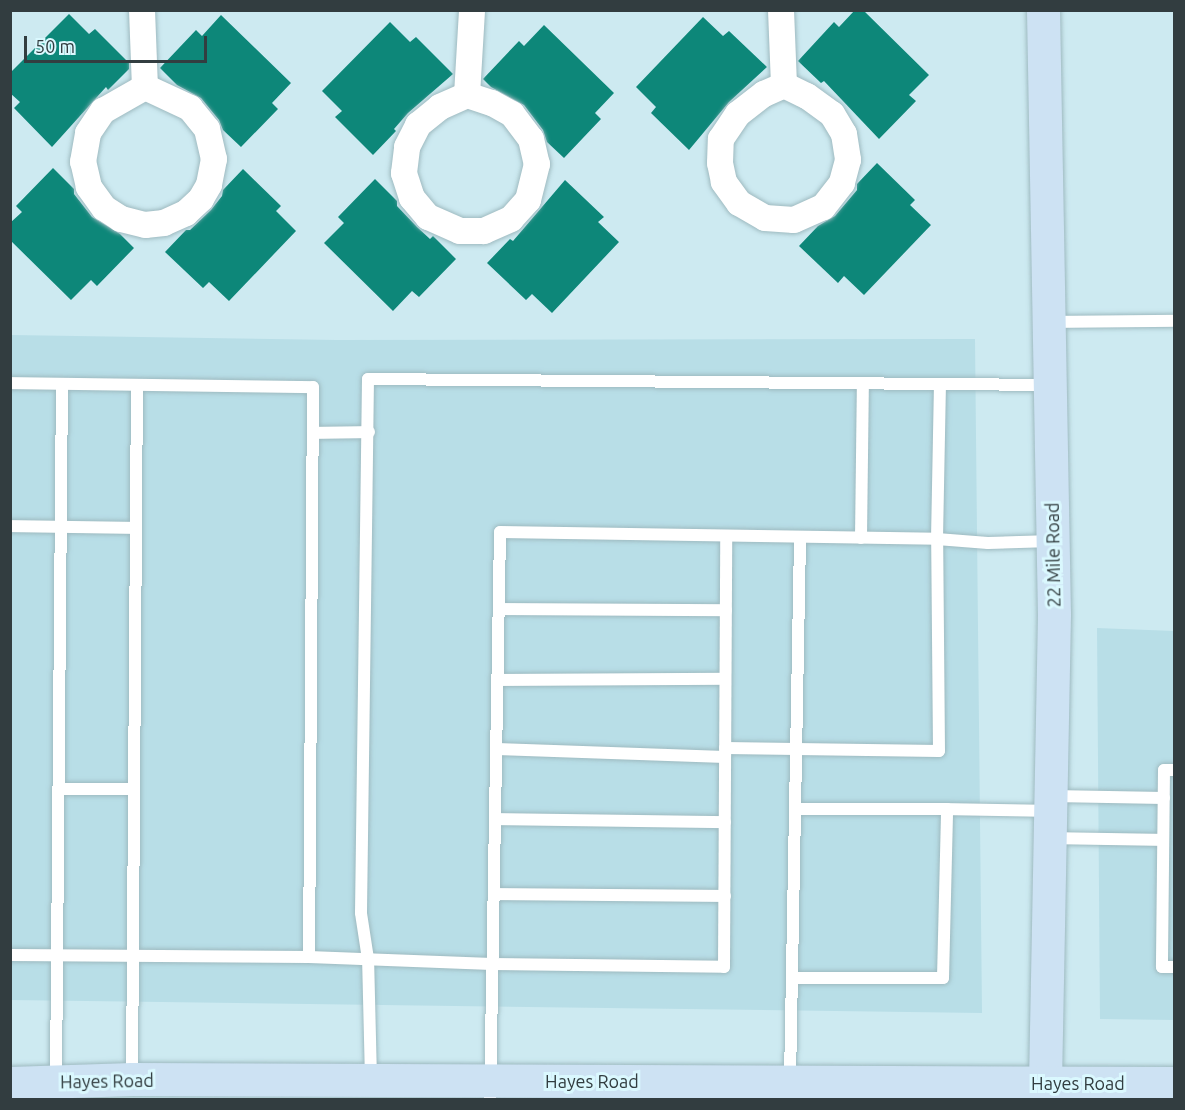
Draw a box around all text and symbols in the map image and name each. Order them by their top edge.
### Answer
scale bar [27,24,210,62]
text: 50 m [35,36,75,56]
street label: 22 Mile Road [1041,502,1065,608]
street label: Hayes Road [60,1069,154,1093]
street label: Hayes Road [545,1070,639,1092]
street label: Hayes Road [1031,1072,1125,1094]

